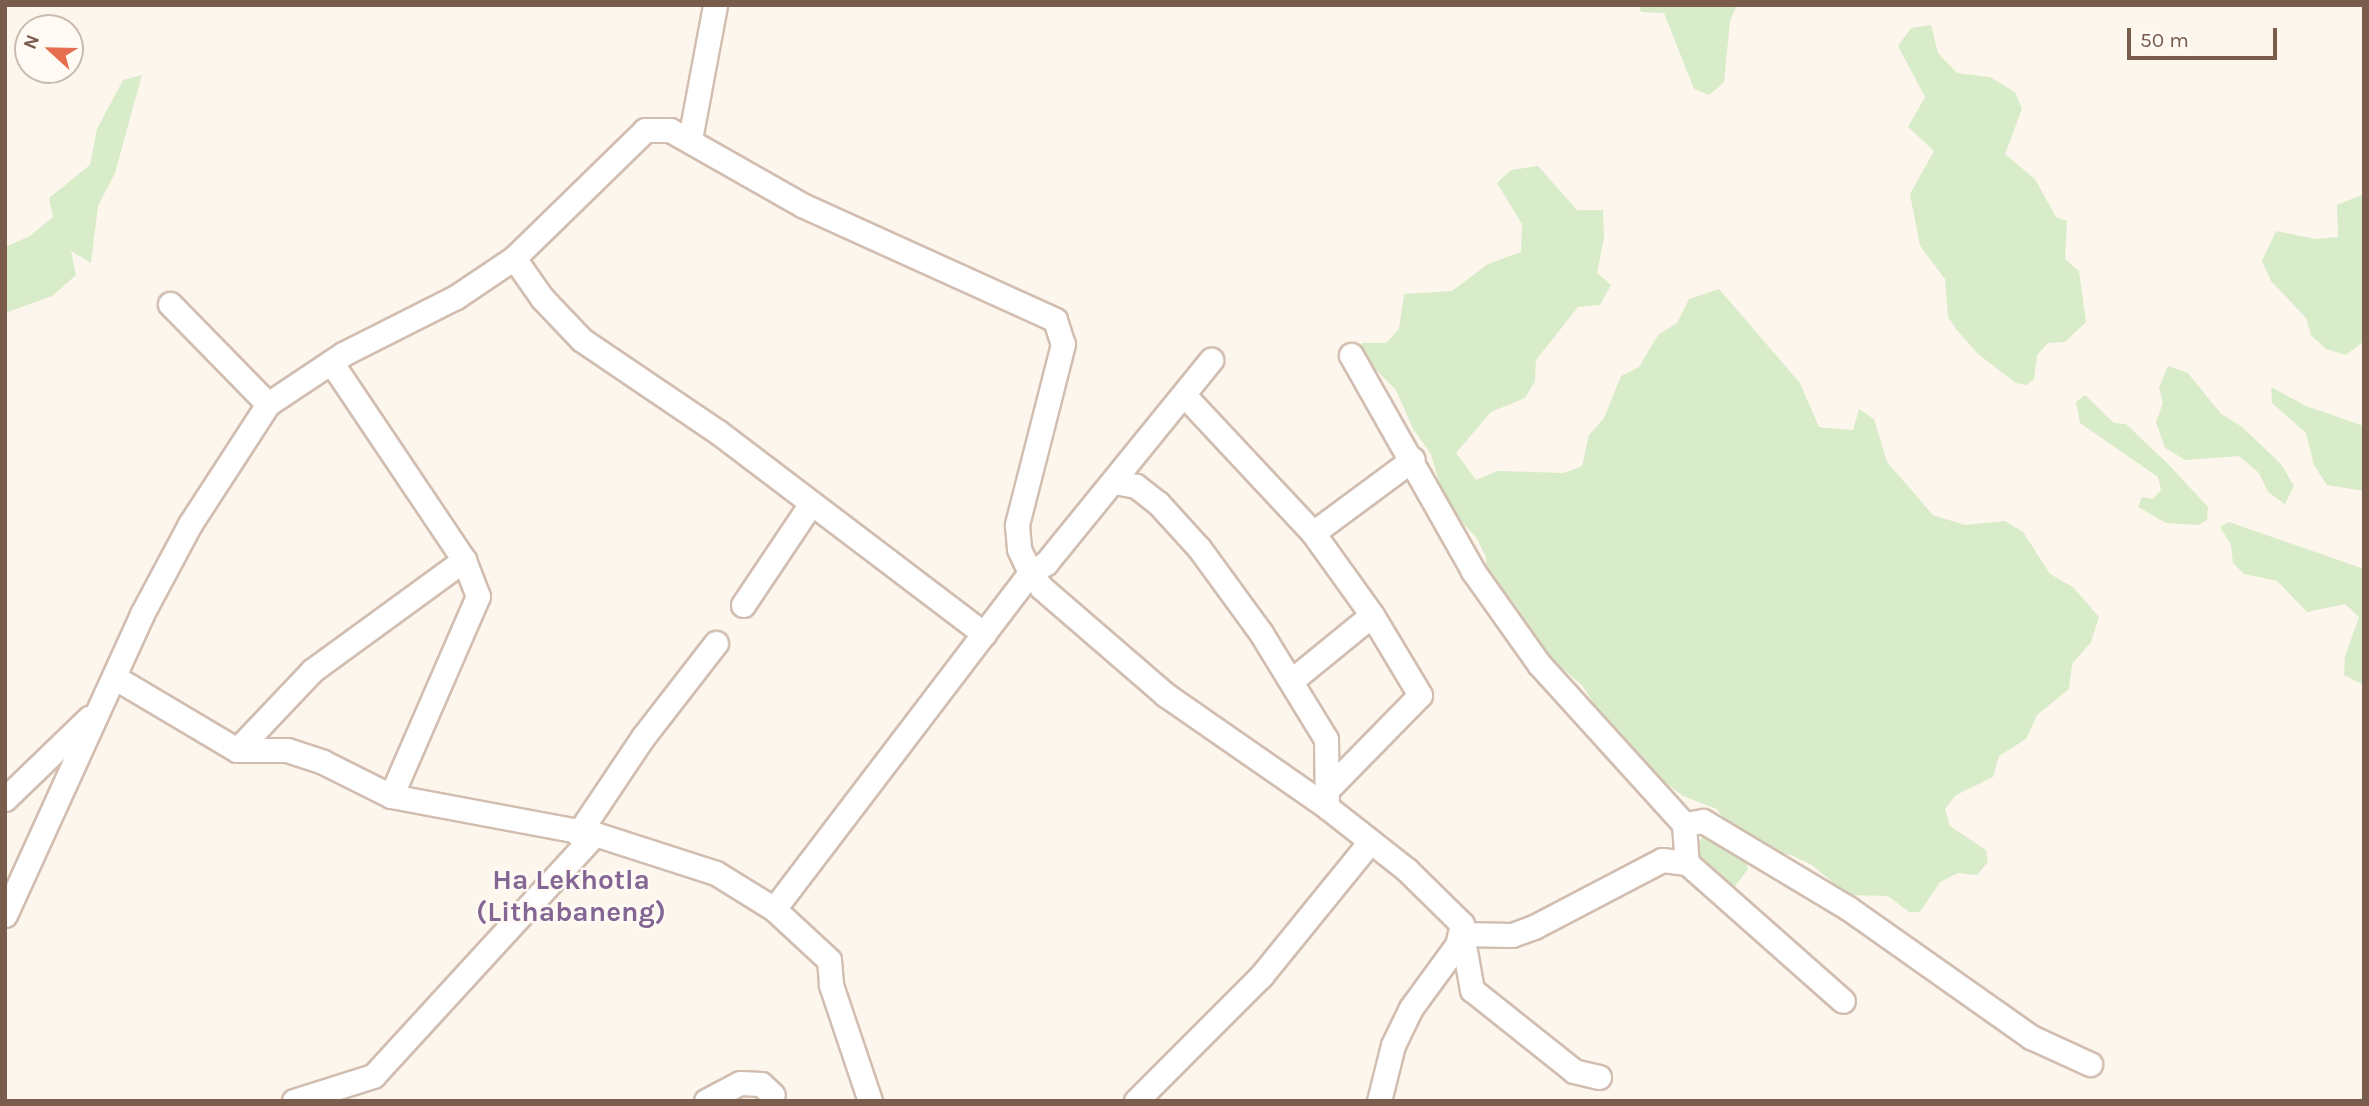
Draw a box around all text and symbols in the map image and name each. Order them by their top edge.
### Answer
north arrow [14,14,84,84]
scale bar [2131,14,2282,58]
text: 50 m [2140,28,2189,52]
text: N [19,31,44,52]
district label: Ha Lekhotla (Lithabaneng) [476,863,666,929]

